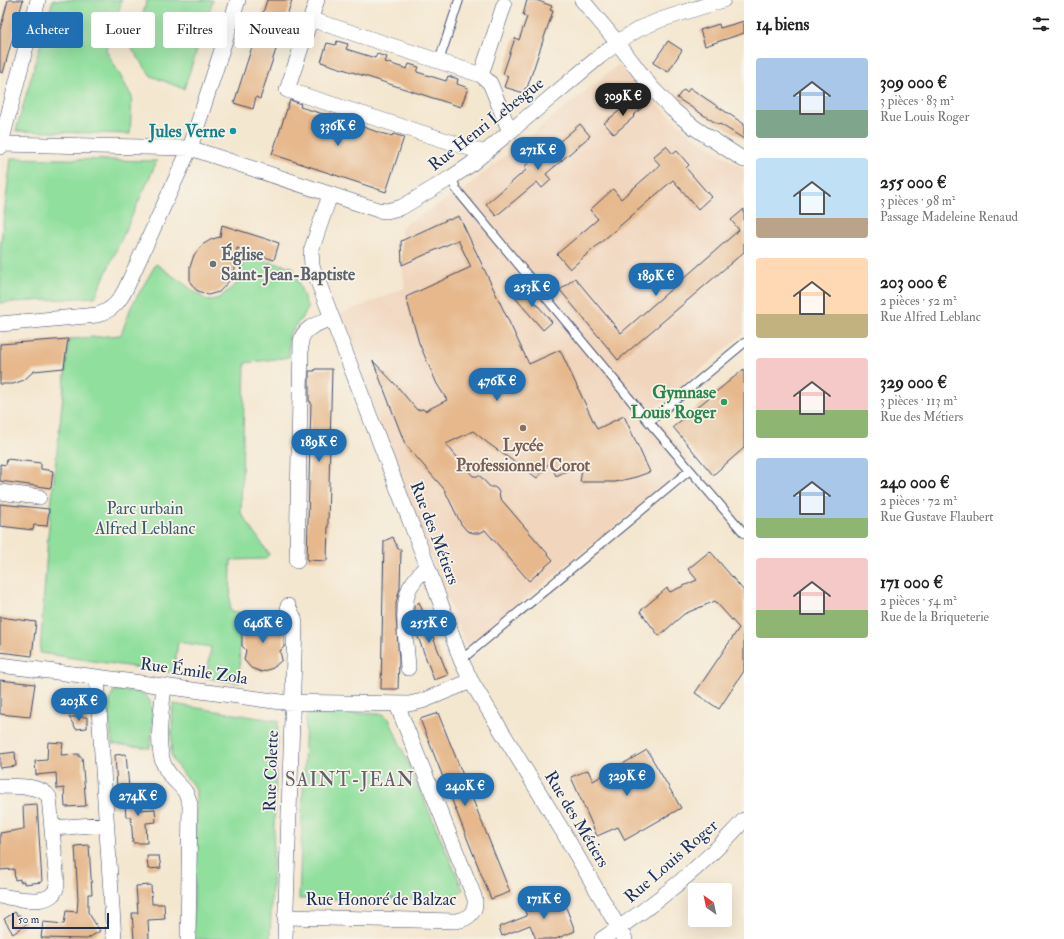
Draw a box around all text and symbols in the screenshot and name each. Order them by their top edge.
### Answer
chip: Acheter [12,12,83,48]
chip: Louer [91,12,155,48]
chip: Filtres [163,12,227,48]
chip: Nouveau [235,12,314,48]
icon: filters [1030,13,1052,35]
text: 14 biens [756,14,809,35]
street label: Rue Henri Lebesgue [424,72,548,176]
text: 309 000 € [880,72,947,93]
icon: home [788,74,836,122]
pin: 309K € [590,83,656,117]
text: 309K € [604,88,642,104]
text: 3 pièces · 83 m² [880,93,954,109]
text: Rue Louis Roger [880,109,969,125]
pin: 336K € [305,113,371,147]
text: 336K € [320,118,356,134]
place label: Jules Verne [148,121,226,143]
marker: Jules Verne [228,126,238,136]
pin: 271K € [505,137,571,171]
text: 271K € [520,142,556,158]
text: 255 000 € [880,172,947,193]
icon: home [788,174,836,222]
text: 3 pièces · 98 m² [880,193,955,209]
text: Passage Madeleine Renaud [880,209,1018,225]
place label: Église Saint-Jean-Baptiste [221,242,356,286]
marker: Église Saint-Jean-Baptiste [208,259,218,269]
pin: 189K € [623,263,689,297]
text: 189K € [638,268,674,284]
text: 203 000 € [880,272,947,293]
pin: 253K € [499,274,565,308]
icon: home [788,274,836,322]
text: 253K € [514,279,550,295]
text: 2 pièces · 52 m² [880,293,957,309]
text: Rue Alfred Leblanc [880,309,981,325]
pin: 476K € [464,368,530,402]
text: 329 000 € [880,372,947,393]
text: 476K € [478,373,516,389]
icon: home [788,374,836,422]
place label: Gymnase Louis Roger [631,382,717,424]
text: 3 pièces · 113 m² [880,393,957,409]
marker: Gymnase Louis Roger [719,397,729,407]
text: Rue des Métiers [880,409,963,425]
marker: Lycée Professionnel Corot [518,423,528,433]
pin: 189K € [286,429,352,463]
text: 189K € [301,434,337,450]
place label: Lycée Professionnel Corot [456,435,591,476]
text: 240 000 € [880,472,950,493]
icon: home [788,474,836,522]
street label: Rue des Métiers [406,478,464,588]
text: 2 pièces · 72 m² [880,493,957,509]
park label: Parc urbain Alfred Leblanc [94,498,195,539]
text: Rue Gustave Flaubert [880,509,994,525]
text: 171 000 € [880,572,943,593]
icon: home [788,574,836,622]
text: 2 pièces · 54 m² [880,593,957,609]
text: Rue de la Briqueterie [880,609,989,625]
pin: 646K € [230,610,296,644]
pin: 255K € [396,610,462,644]
text: 646K € [243,615,283,631]
text: 255K € [410,615,448,631]
street label: Rue Émile Zola [139,652,250,689]
pin: 203K € [46,688,112,722]
text: 203K € [60,693,98,709]
street label: Rue Colette [259,730,283,812]
pin: 329K € [594,763,660,797]
street label: Rue des Métiers [540,767,614,871]
district label: SAINT-JEAN [285,768,415,792]
text: 329K € [608,768,646,784]
pin: 240K € [432,773,498,807]
text: 240K € [445,778,485,794]
pin: 274K € [105,783,171,817]
text: 274K € [119,788,157,804]
street label: Rue Louis Roger [620,814,722,907]
north arrow [688,883,732,927]
map controls [688,883,732,927]
pin: 171K € [511,886,577,920]
street label: Rue Honoré de Balzac [306,889,457,910]
text: 171K € [527,891,561,907]
scale bar [12,911,109,930]
text: 50 m [18,913,39,926]

